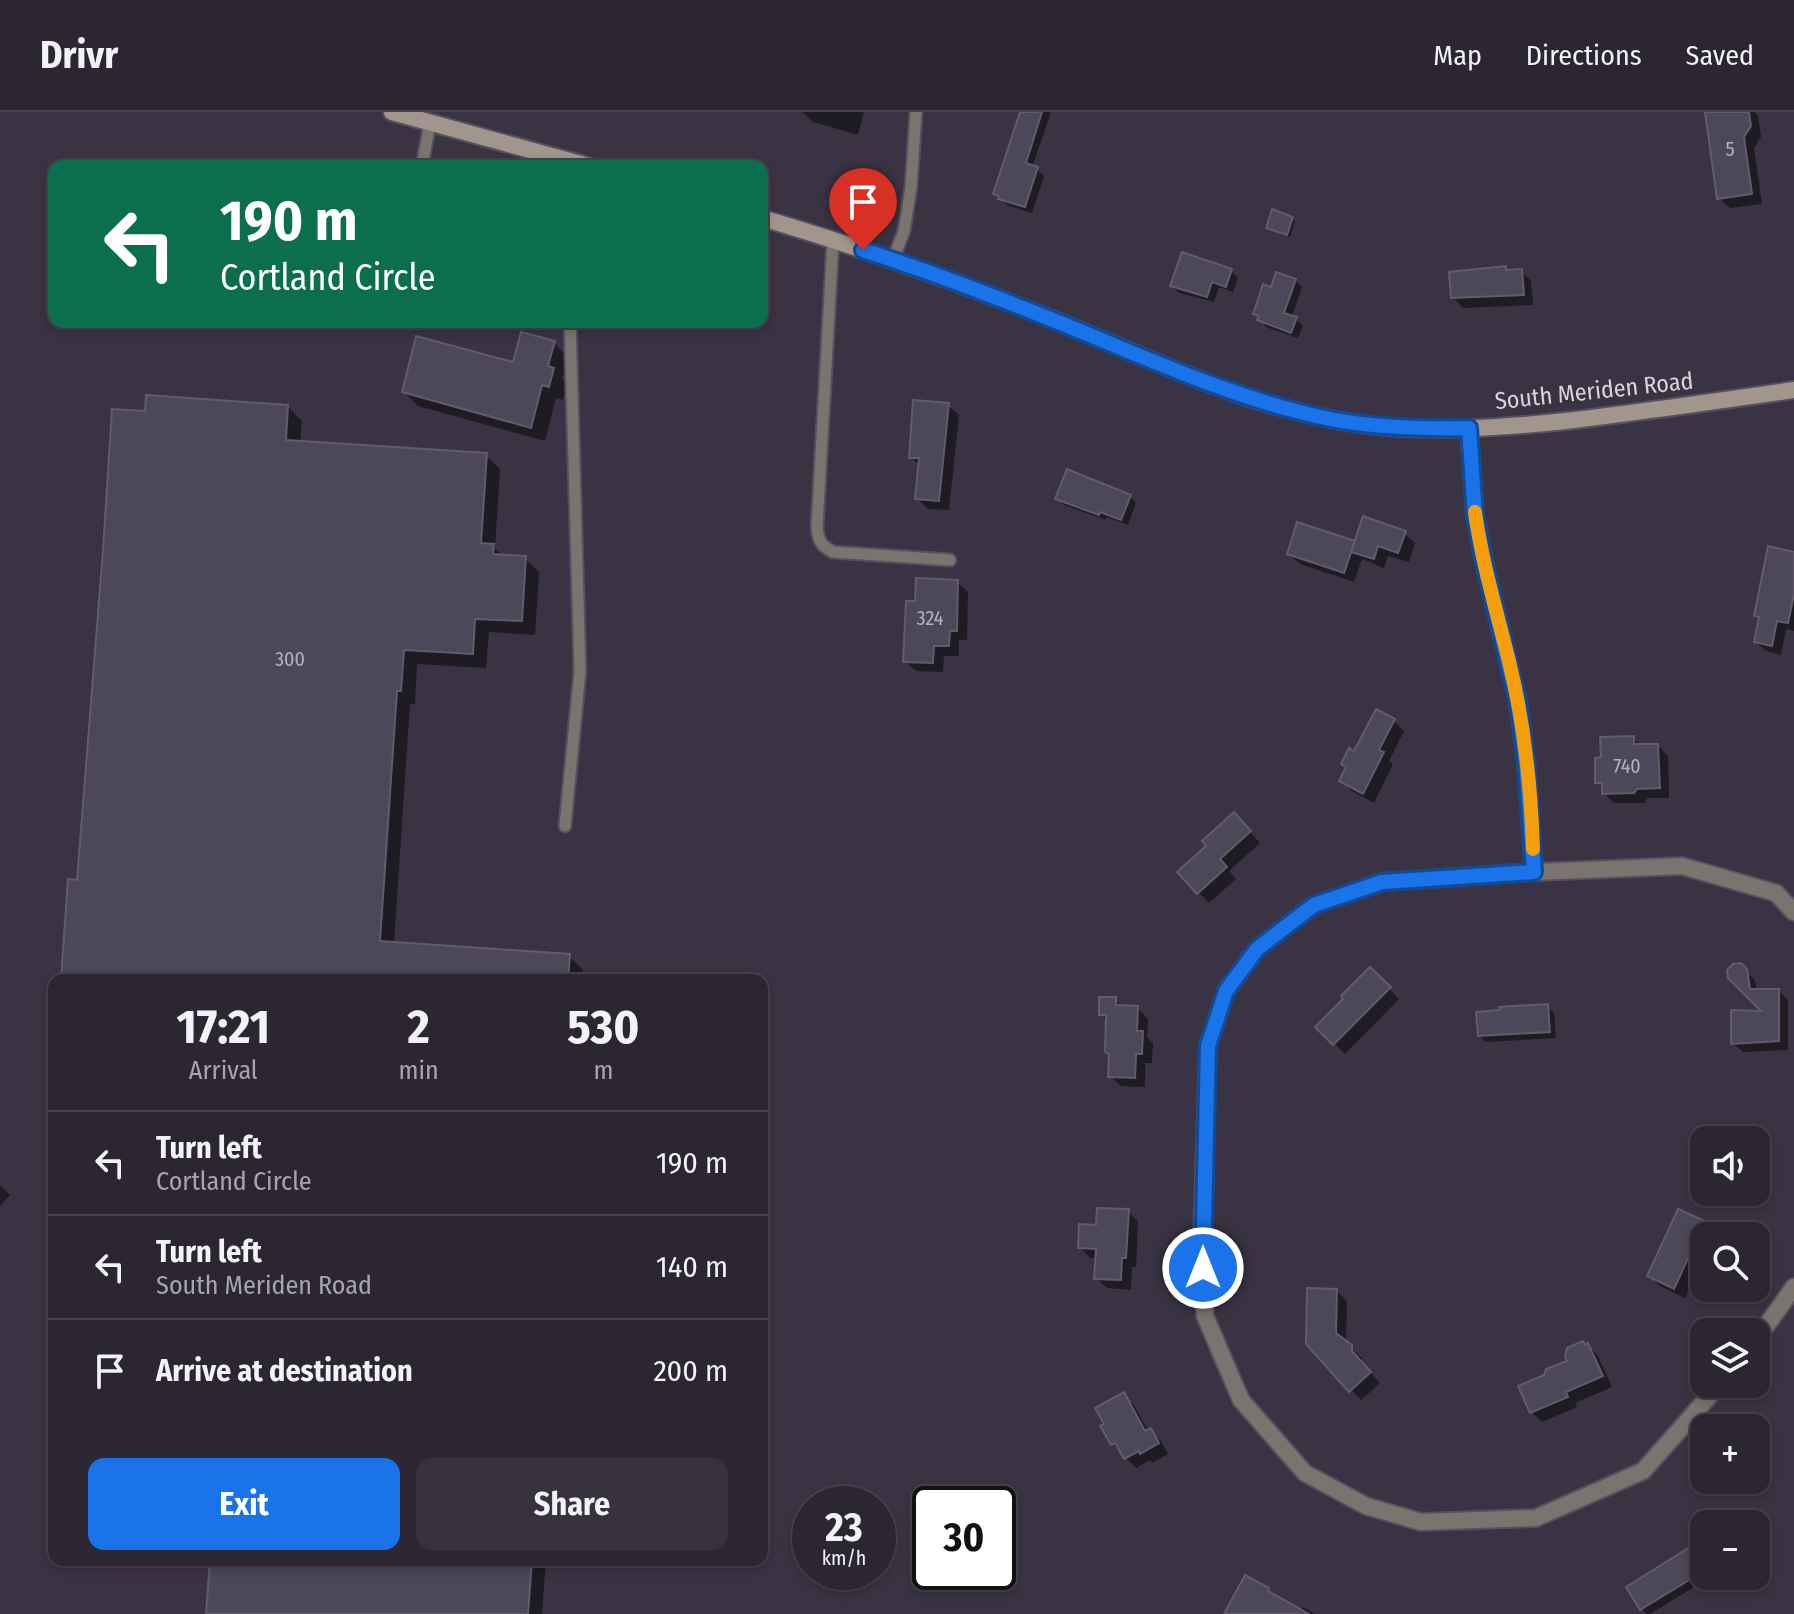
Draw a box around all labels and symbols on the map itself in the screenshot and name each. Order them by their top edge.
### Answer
house number: 5 [1725,137,1735,161]
pin [829,168,897,250]
street label: South Meriden Road [1493,367,1695,415]
house number: 324 [917,606,944,630]
house number: 300 [275,647,305,671]
house number: 740 [1613,754,1641,778]
position arrow [1161,1226,1245,1310]
speed limit sign: 30 [912,1486,1016,1590]

